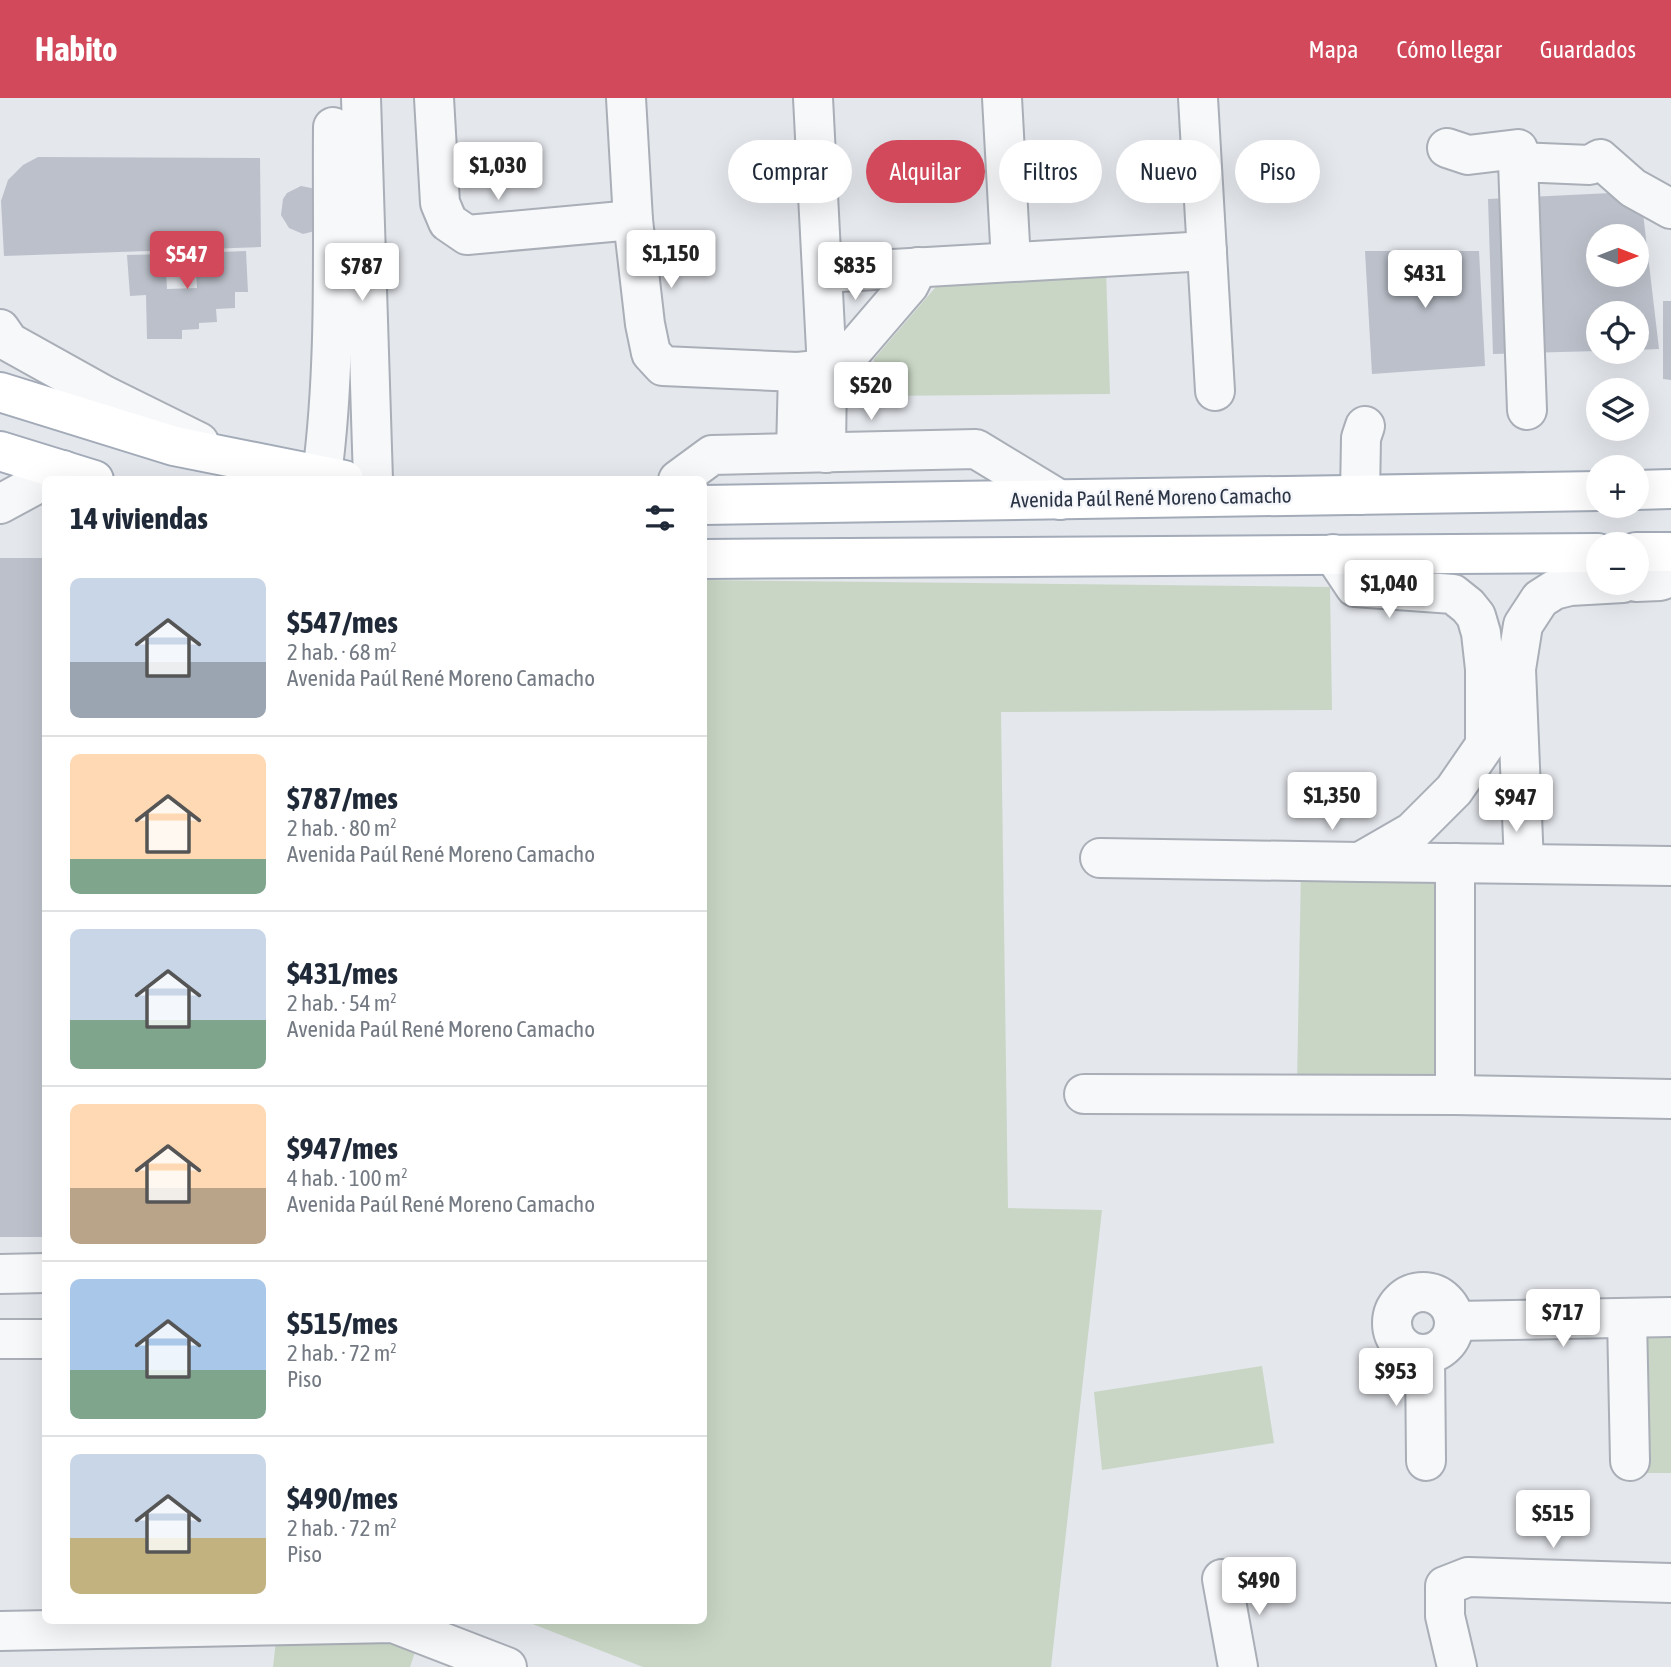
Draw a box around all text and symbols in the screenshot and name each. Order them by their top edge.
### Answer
text: Habito [35,30,117,68]
text: Mapa [1309,36,1358,63]
text: Cómo llegar [1396,36,1502,63]
text: Guardados [1540,36,1636,63]
chip: Comprar [728,140,852,203]
chip: Alquilar [866,140,985,203]
chip: Filtros [999,140,1102,203]
chip: Nuevo [1116,140,1221,203]
chip: Piso [1235,140,1320,203]
pin: $1,030 [441,142,555,202]
text: $1,030 [470,152,527,178]
north arrow [1586,224,1648,287]
map controls [1586,224,1649,595]
pin: $1,150 [614,230,728,290]
pin: $547 [146,232,228,291]
text: $1,150 [643,240,700,266]
text: $547 [166,241,208,267]
pin: $835 [814,242,896,302]
pin: $787 [321,244,403,303]
pin: $431 [1384,250,1466,310]
text: $835 [834,252,876,278]
text: $787 [341,253,383,279]
text: $431 [1404,260,1446,286]
button: locate [1586,301,1649,364]
pin: $520 [830,362,912,422]
text: $520 [850,372,892,398]
button: layers [1586,378,1649,441]
button: + [1586,455,1649,518]
street label: Avenida Paúl René Moreno Camacho [1010,483,1292,511]
icon: filters [641,499,679,537]
text: 14 viviendas [70,501,208,535]
button: − [1586,532,1649,595]
pin: $1,040 [1332,560,1446,620]
text: $1,040 [1361,570,1418,596]
text: $547/mes [287,605,398,639]
icon: home [126,606,210,690]
text: 2 hab. · 68 m² [287,639,397,665]
text: Avenida Paúl René Moreno Camacho [287,665,595,691]
pin: $1,350 [1275,772,1389,832]
pin: $947 [1475,774,1557,834]
text: $787/mes [287,781,398,815]
icon: home [126,782,210,866]
text: $1,350 [1304,782,1361,808]
text: $947 [1495,784,1537,810]
text: 2 hab. · 80 m² [287,815,397,841]
text: Avenida Paúl René Moreno Camacho [287,841,595,867]
text: $431/mes [287,956,398,990]
icon: home [126,957,210,1041]
text: 2 hab. · 54 m² [287,990,397,1016]
text: Avenida Paúl René Moreno Camacho [287,1016,595,1042]
text: $947/mes [287,1131,398,1165]
icon: home [126,1132,210,1216]
text: 4 hab. · 100 m² [287,1165,408,1191]
text: Avenida Paúl René Moreno Camacho [287,1191,595,1217]
pin: $717 [1522,1290,1604,1349]
text: $717 [1542,1299,1584,1325]
text: $515/mes [287,1306,398,1340]
icon: home [126,1307,210,1391]
text: 2 hab. · 72 m² [287,1340,397,1366]
pin: $953 [1355,1348,1437,1408]
text: $953 [1375,1358,1417,1384]
text: Piso [287,1366,322,1392]
text: $490/mes [287,1481,398,1515]
icon: home [126,1482,210,1566]
pin: $515 [1512,1490,1594,1550]
text: $515 [1532,1500,1574,1526]
text: 2 hab. · 72 m² [287,1515,397,1541]
text: Piso [287,1541,322,1567]
pin: $490 [1218,1558,1300,1617]
text: $490 [1238,1567,1280,1593]

